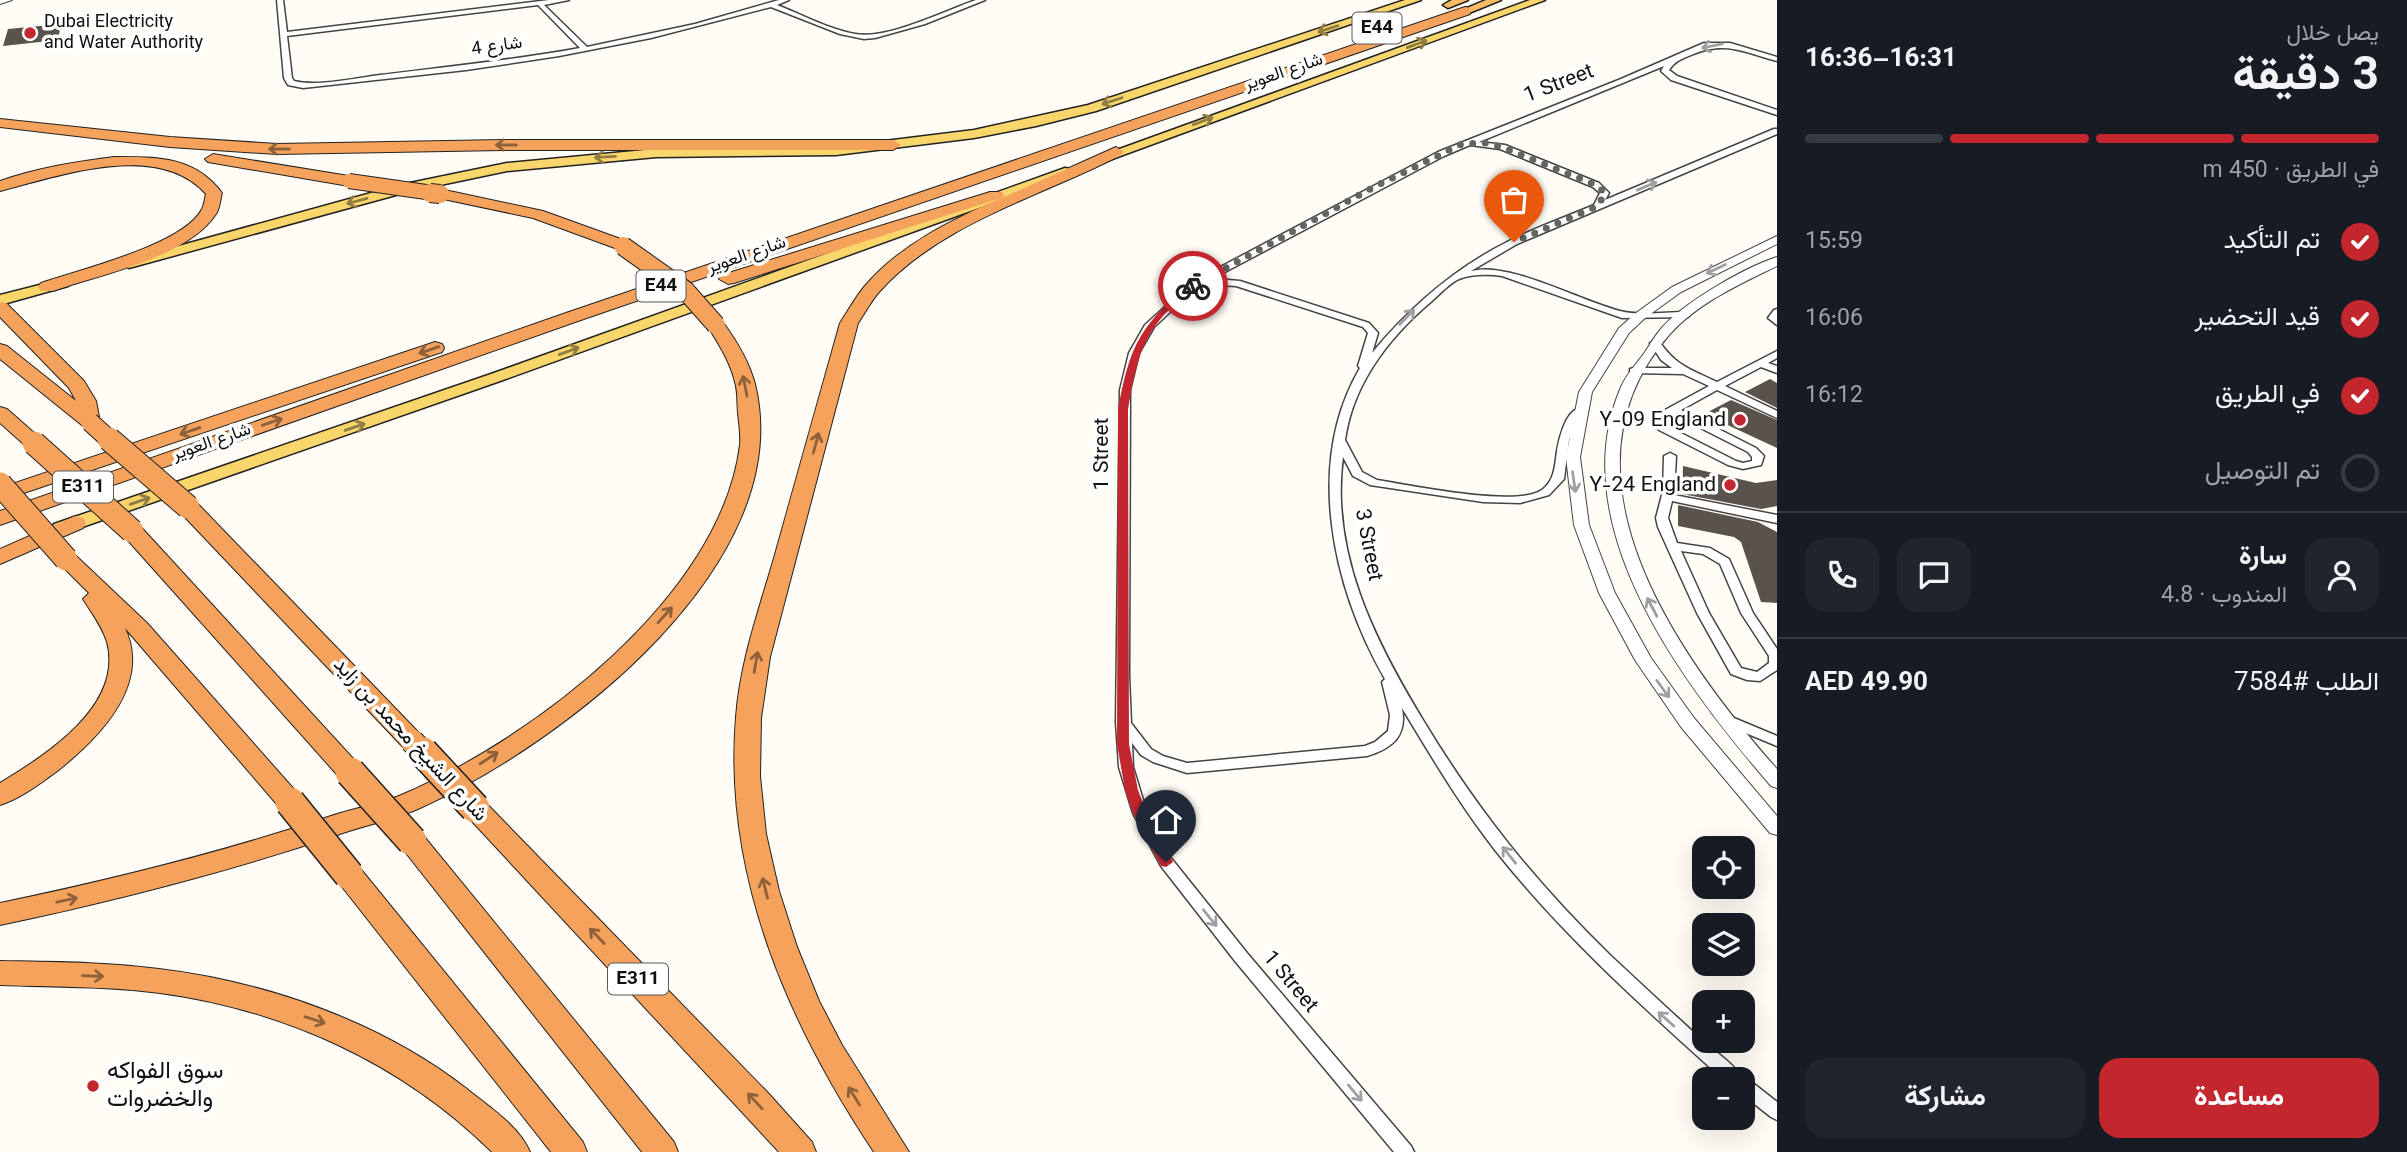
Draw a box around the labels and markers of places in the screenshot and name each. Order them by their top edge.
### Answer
place label: Dubai Electricity and Water Authority [44,9,204,58]
marker: Dubai Electricity and Water Authority [22,25,38,41]
pin [1484,170,1544,242]
place label: Y-09 England [1600,404,1726,437]
marker: Y-09 England [1732,412,1748,428]
place label: Y-24 England [1590,469,1716,502]
marker: Y-24 England [1722,477,1738,493]
pin [1136,790,1196,862]
place label: سوق الفواكه والخضروات [107,1053,223,1119]
marker: سوق الفواكه والخضروات [85,1078,101,1094]

